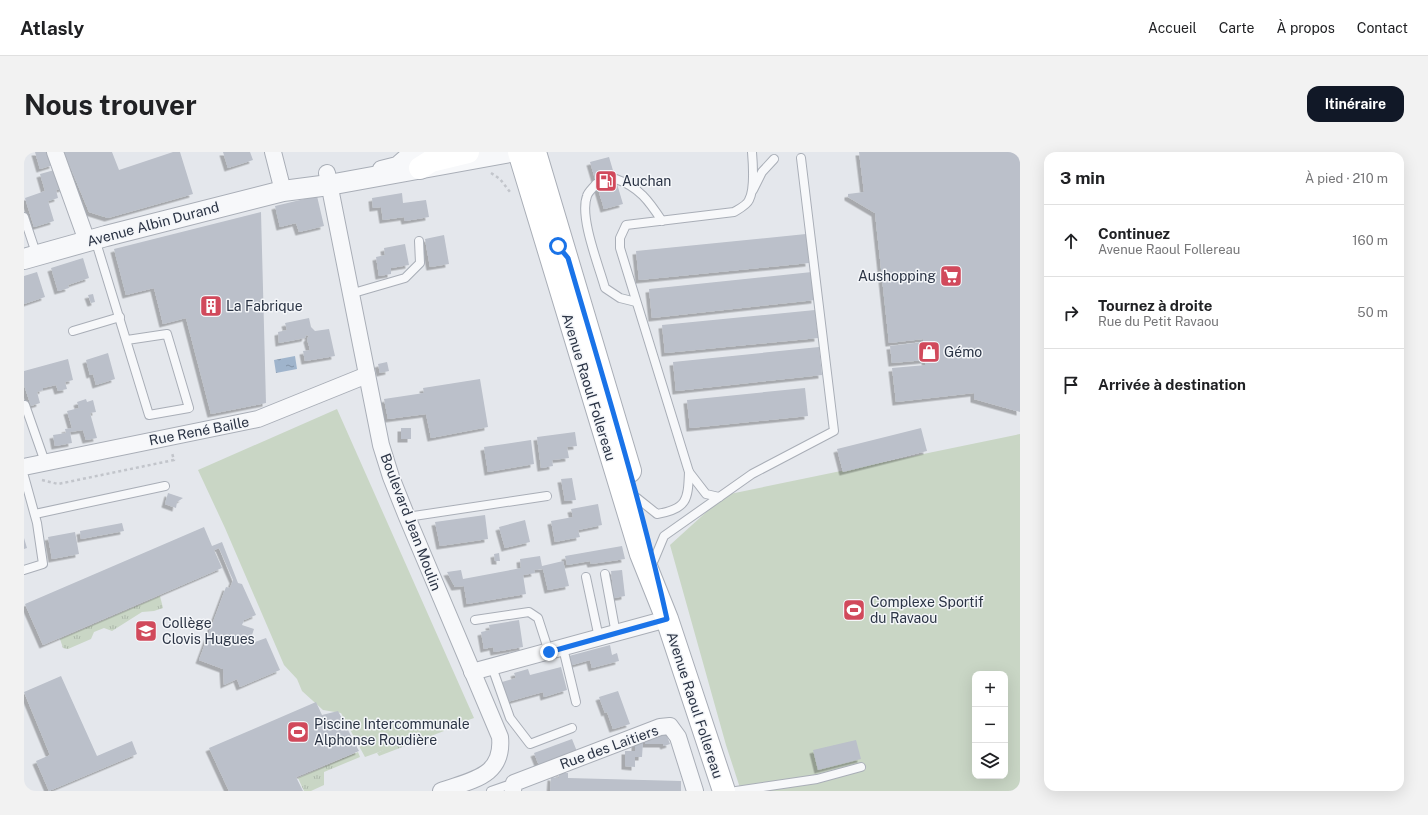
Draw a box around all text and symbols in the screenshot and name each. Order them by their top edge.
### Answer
text: Atlasly [20,17,84,39]
text: Accueil [1148,20,1197,36]
text: Carte [1219,20,1255,36]
text: À propos [1277,20,1335,36]
text: Contact [1357,20,1408,36]
button: Itinéraire [1307,86,1404,122]
text: Nous trouver [24,88,197,121]
fuel station icon: Auchan [593,168,619,194]
text: 3 min [1060,168,1105,188]
text: À pied · 210 m [1305,171,1388,186]
place label: Auchan [622,173,671,189]
street label: Avenue Albin Durand [85,199,221,249]
text: Continuez [1098,225,1170,242]
icon: ahead [1060,230,1082,252]
text: 160 m [1352,233,1388,248]
route start [549,237,567,255]
text: Avenue Raoul Follereau [1098,242,1240,257]
supermarket icon: Aushopping [938,263,964,289]
place label: Aushopping [858,268,936,284]
building icon: La Fabrique [198,293,224,319]
text: Tournez à droite [1098,297,1212,314]
place label: La Fabrique [226,298,303,314]
icon: right [1060,302,1082,324]
text: 50 m [1357,305,1388,320]
street label: Avenue Raoul Follereau [559,311,619,463]
text: Rue du Petit Ravaou [1098,314,1219,329]
shop icon: Gémo [916,339,942,365]
place label: Gémo [944,344,982,360]
icon: arrive [1060,374,1082,396]
text: Arrivée à destination [1098,376,1246,393]
street label: Rue René Baille [148,413,251,449]
street label: Boulevard Jean Moulin [377,451,445,593]
place label: Complexe Sportif du Ravaou [870,594,984,626]
sports icon: Complexe Sportif du Ravaou [841,597,867,623]
place label: Collège Clovis Hugues [162,615,255,647]
school or university icon: Collège Clovis Hugues [133,618,159,644]
street label: Avenue Raoul Follereau [664,630,726,780]
route end [540,643,558,661]
map controls [972,671,1008,779]
button: + [972,671,1008,707]
button: − [972,707,1008,743]
place label: Piscine Intercommunale Alphonse Roudière [314,716,470,748]
sports icon: Piscine Intercommunale Alphonse Roudière [285,719,311,745]
street label: Rue des Laitiers [558,722,660,772]
button: layers [972,743,1008,779]

